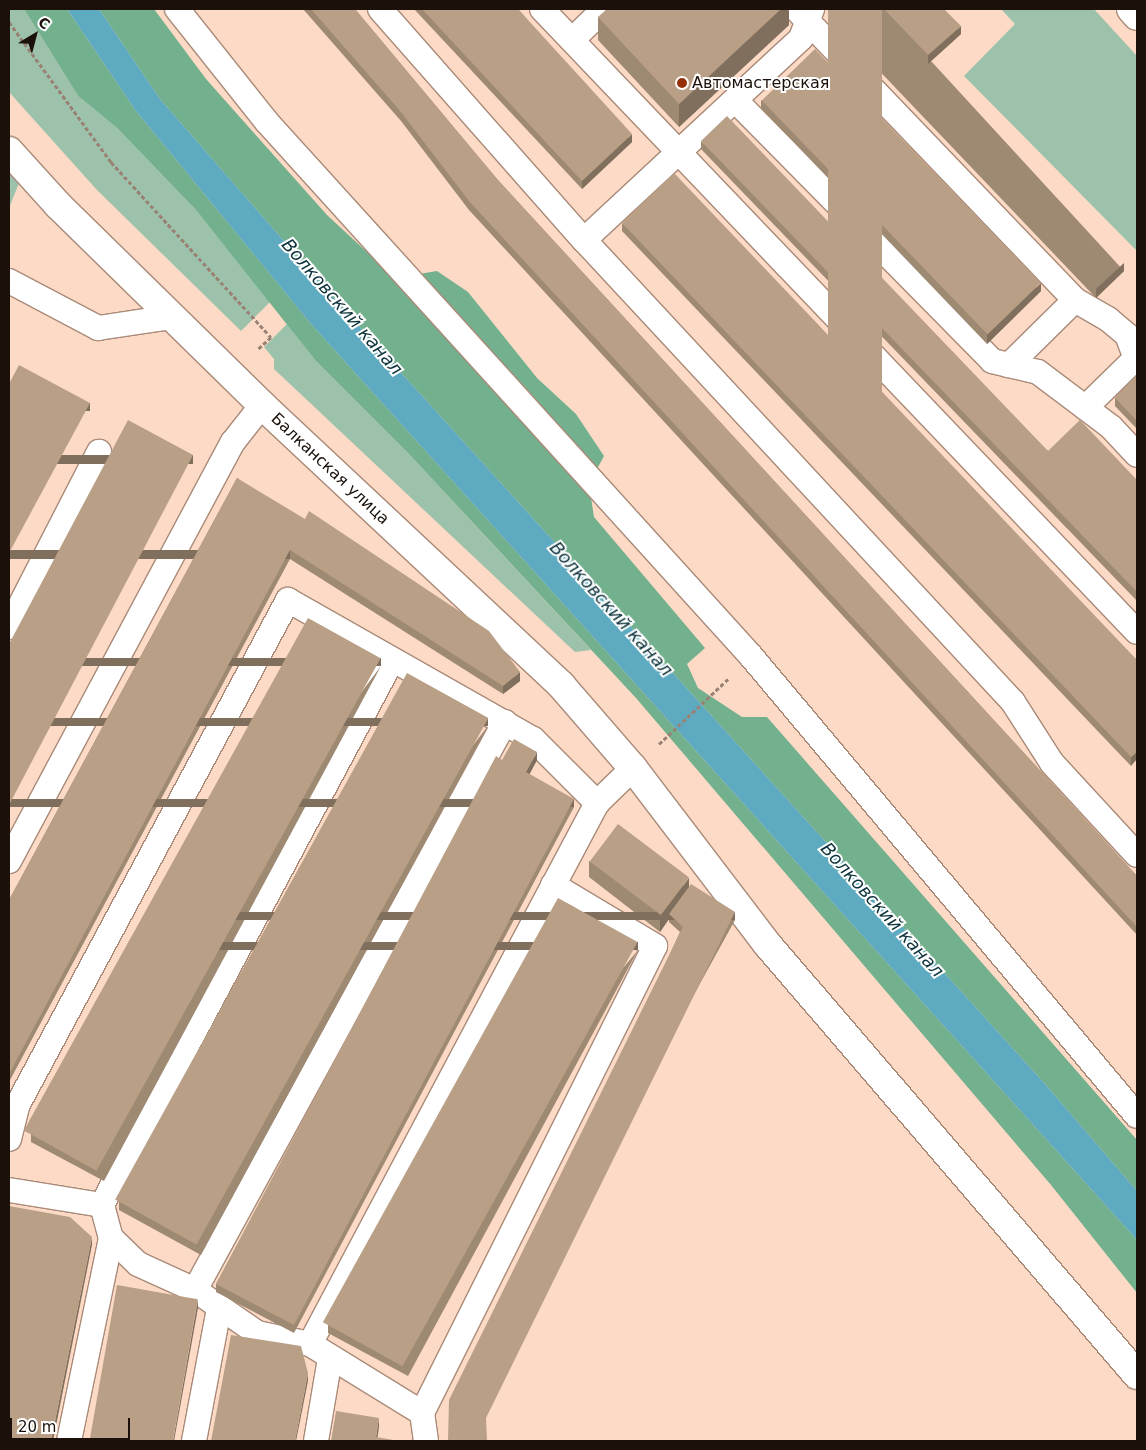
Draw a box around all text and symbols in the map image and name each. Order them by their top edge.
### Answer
north arrow [10,10,60,60]
text: С [35,14,53,33]
place label: Автомастерская [692,73,829,93]
marker: Автомастерская [676,77,688,89]
water label: Волковский канал [277,234,407,380]
street label: Балканская улица [267,409,393,529]
water label: Волковский канал [545,537,677,681]
water label: Волковский канал [816,838,948,982]
scale bar [12,1408,132,1440]
text: 20 m [18,1418,56,1436]

